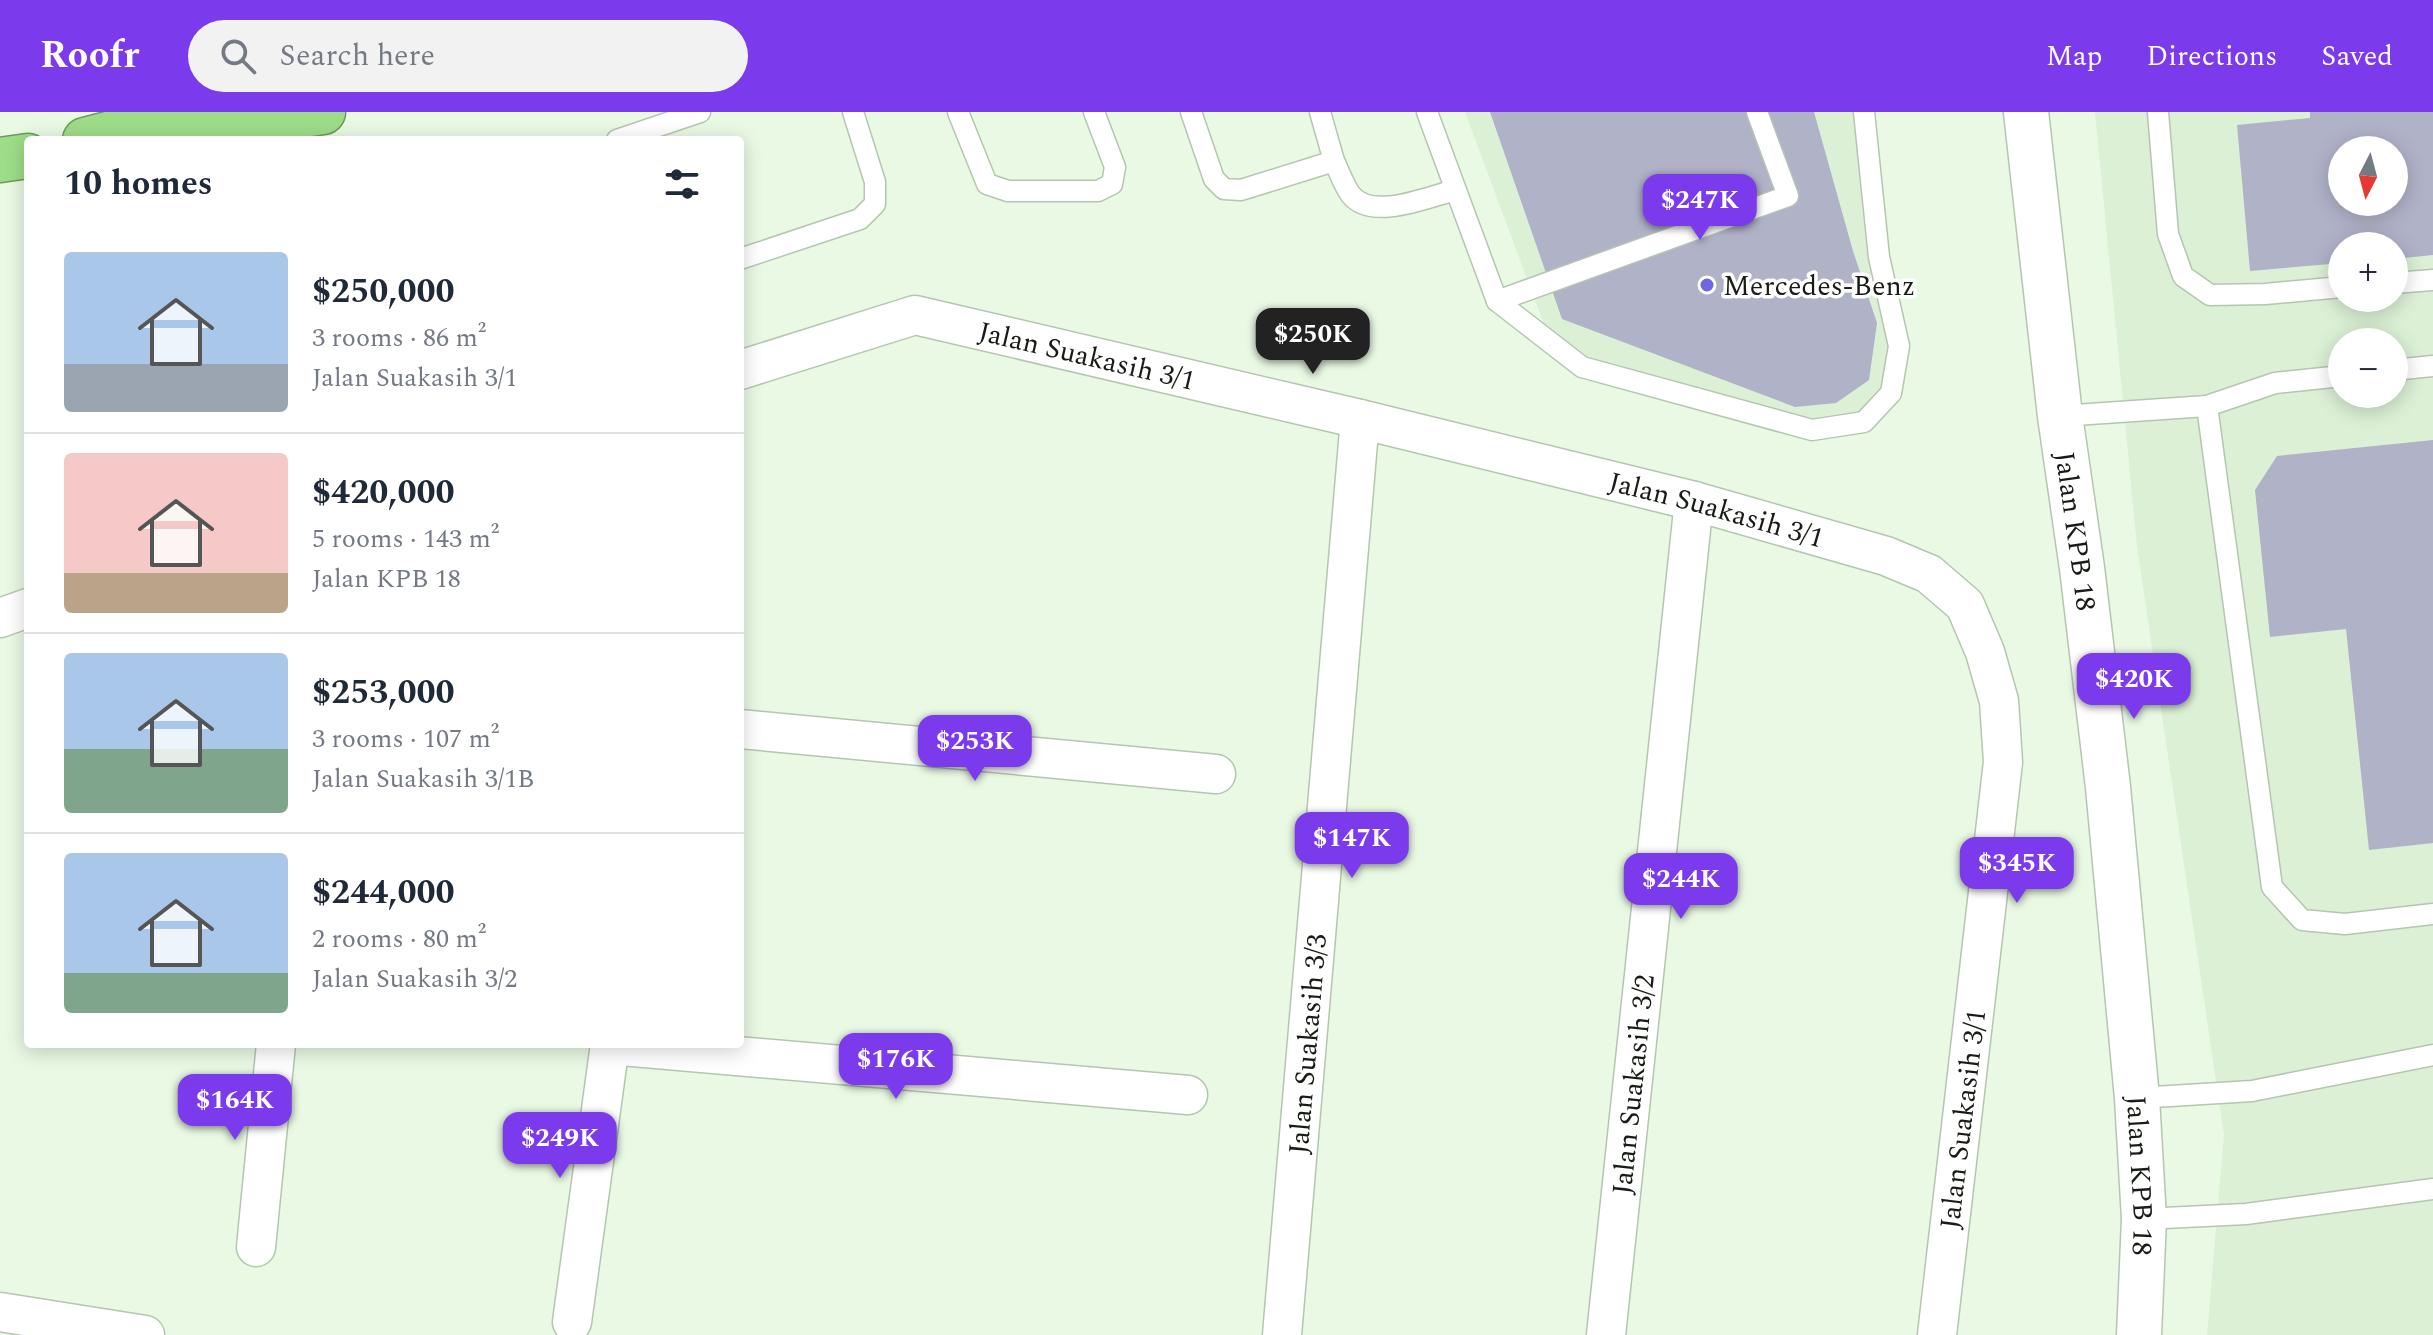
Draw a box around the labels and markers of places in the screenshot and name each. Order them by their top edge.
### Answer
pin: $247K [1644,174,1756,242]
place label: Mercedes-Benz [1723,265,1915,308]
marker: Mercedes-Benz [1698,276,1716,294]
pin: $250K [1257,308,1369,376]
pin: $420K [2078,653,2190,721]
pin: $253K [919,715,1031,783]
pin: $147K [1296,812,1408,880]
pin: $345K [1961,837,2073,905]
pin: $244K [1625,853,1737,921]
pin: $176K [840,1033,952,1101]
pin: $164K [179,1074,291,1142]
pin: $249K [504,1112,616,1180]

